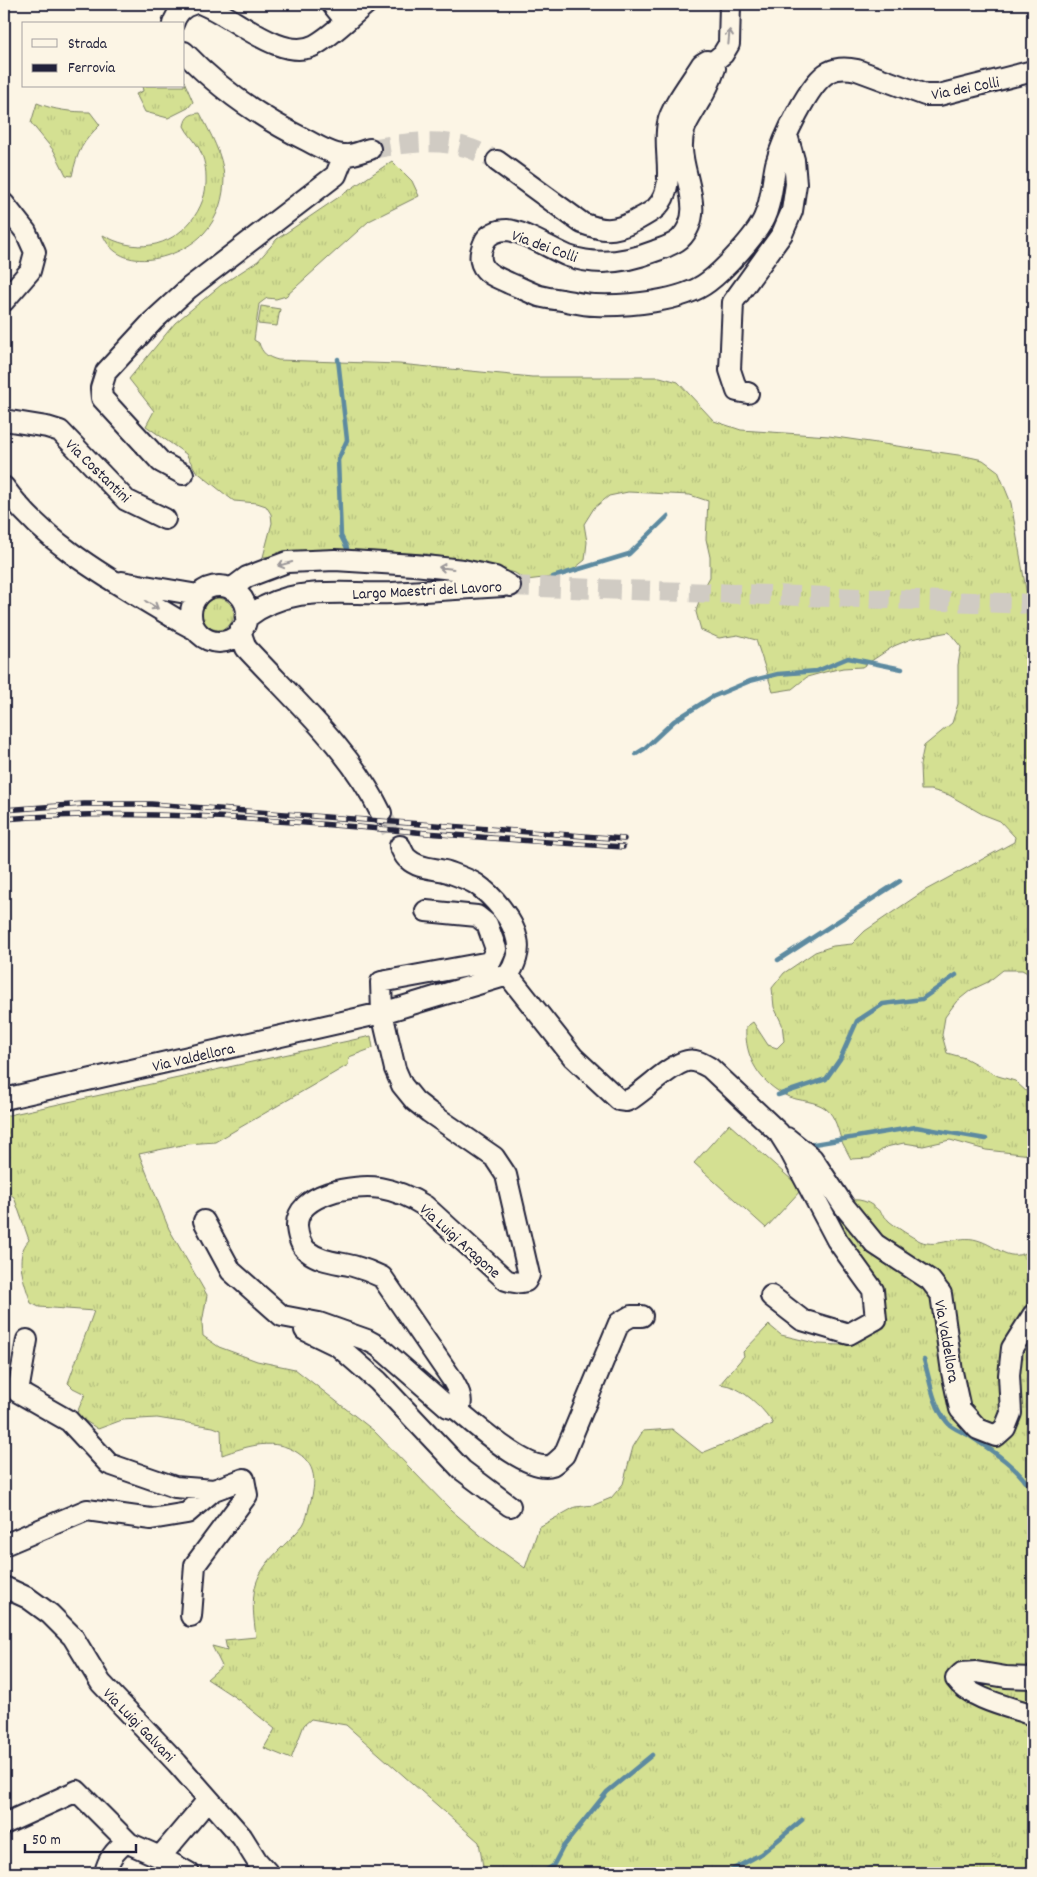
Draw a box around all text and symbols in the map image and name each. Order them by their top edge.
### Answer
legend [22,22,185,88]
one-way arrow [724,29,734,45]
text: Strada [68,34,108,56]
text: Ferrovia [68,58,116,80]
street label: Via dei Colli [930,72,1001,107]
street label: Via dei Colli [508,225,580,270]
street label: Via Costantini [59,435,135,509]
one-way arrow [277,560,293,569]
one-way arrow [439,563,455,573]
street label: Largo Maestri del Lavoro [352,576,503,607]
one-way arrow [145,600,159,610]
street label: Via Valdellora [150,1038,237,1079]
street label: Via Luigi Aragone [414,1199,505,1285]
street label: Via Valdellora [927,1298,964,1385]
street label: Via Luigi Galvani [97,1683,180,1768]
scale bar [25,1822,136,1854]
text: 50 m [32,1830,61,1852]

